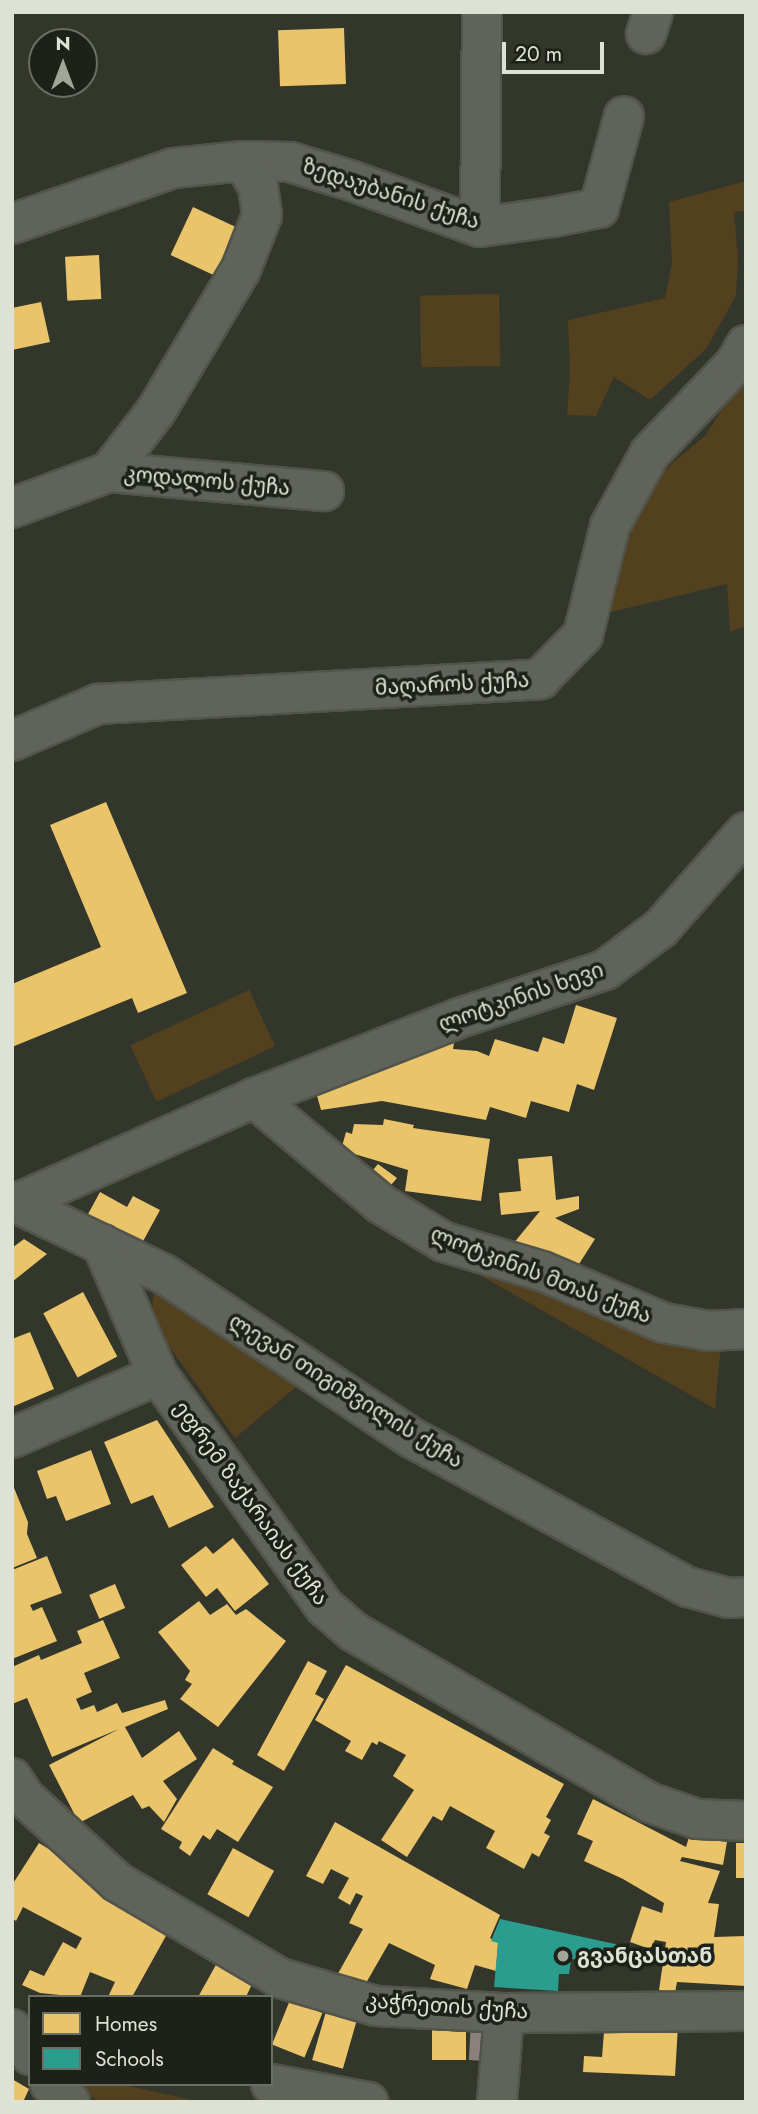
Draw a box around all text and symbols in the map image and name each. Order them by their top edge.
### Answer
north arrow [28,28,98,98]
scale bar [506,28,608,72]
text: N [55,30,71,57]
text: 20 m [515,39,562,69]
street label: ზედაუბანის ქუჩა [299,154,483,234]
street label: კოდალოს ქუჩა [123,461,291,501]
street label: მაღაროს ქუჩა [374,667,530,701]
street label: ლოტკინის ხევი [435,957,607,1037]
street label: ლოტკინის მთას ქუჩა [427,1221,655,1329]
street label: ლევან თიგიშვილის ქუჩა [224,1308,468,1474]
street label: ეფრემ ზაქარაიას ქუჩა [168,1396,334,1610]
place label: გვანცასთან [577,1943,712,1969]
marker: გვანცასთან [555,1948,571,1964]
street label: კაჭრეთის ქუჩა [365,1988,529,2024]
legend [28,1995,273,2086]
text: Homes [95,2009,157,2039]
text: Schools [95,2044,164,2074]

